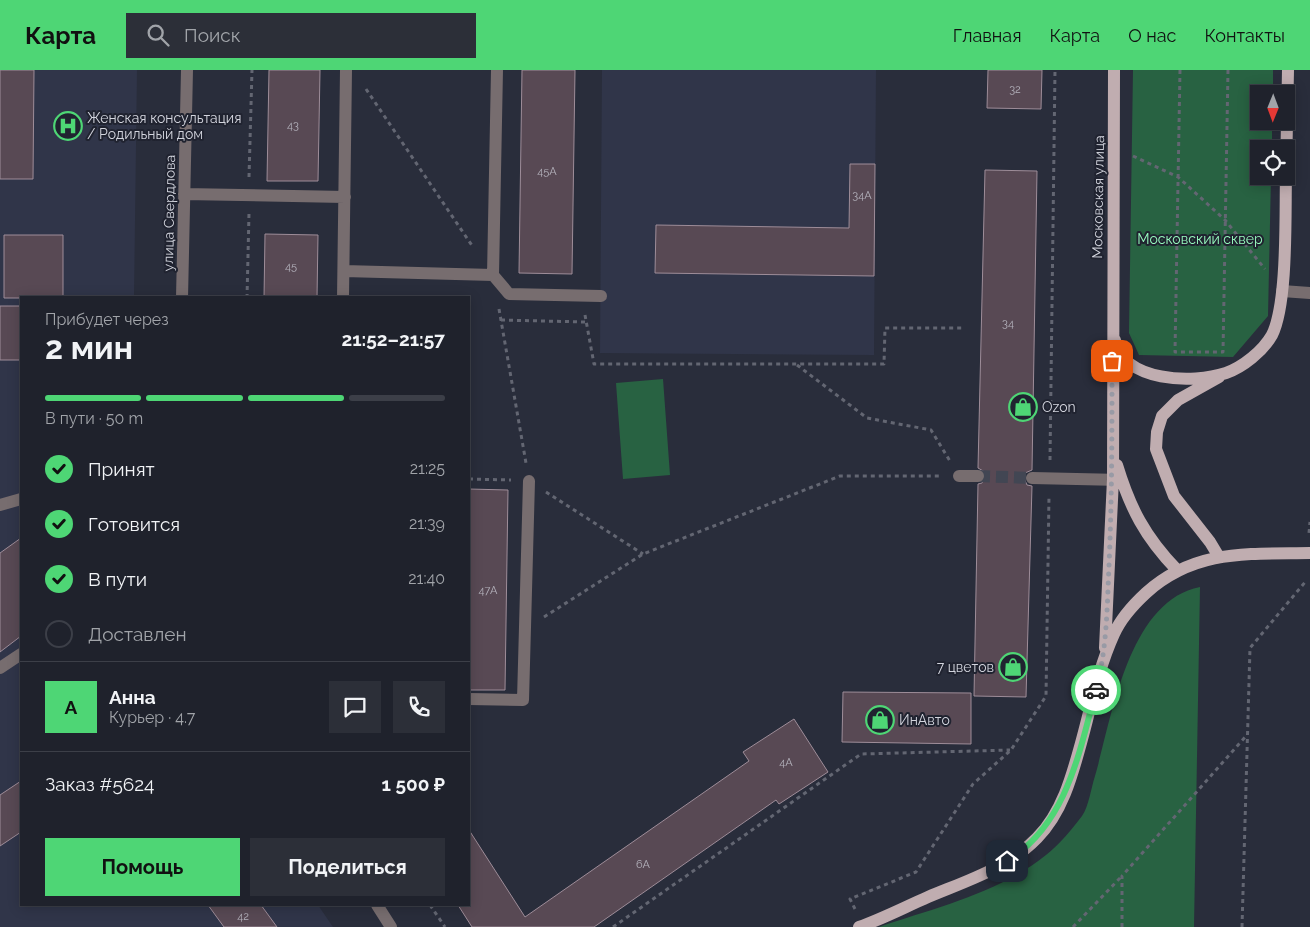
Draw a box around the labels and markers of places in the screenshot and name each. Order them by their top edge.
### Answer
place label: Женская консультация / Родильный дом [87,110,241,142]
hospital icon: Женская консультация / Родильный дом [53,111,83,141]
pin [1091,340,1133,382]
shop icon: Ozon [1008,392,1038,422]
place label: Ozon [1042,399,1076,415]
shop icon: 7 цветов [998,652,1028,682]
place label: 7 цветов [937,659,994,675]
shop icon: ИнАвто [865,705,895,735]
place label: ИнАвто [899,712,950,728]
pin [986,840,1028,882]

